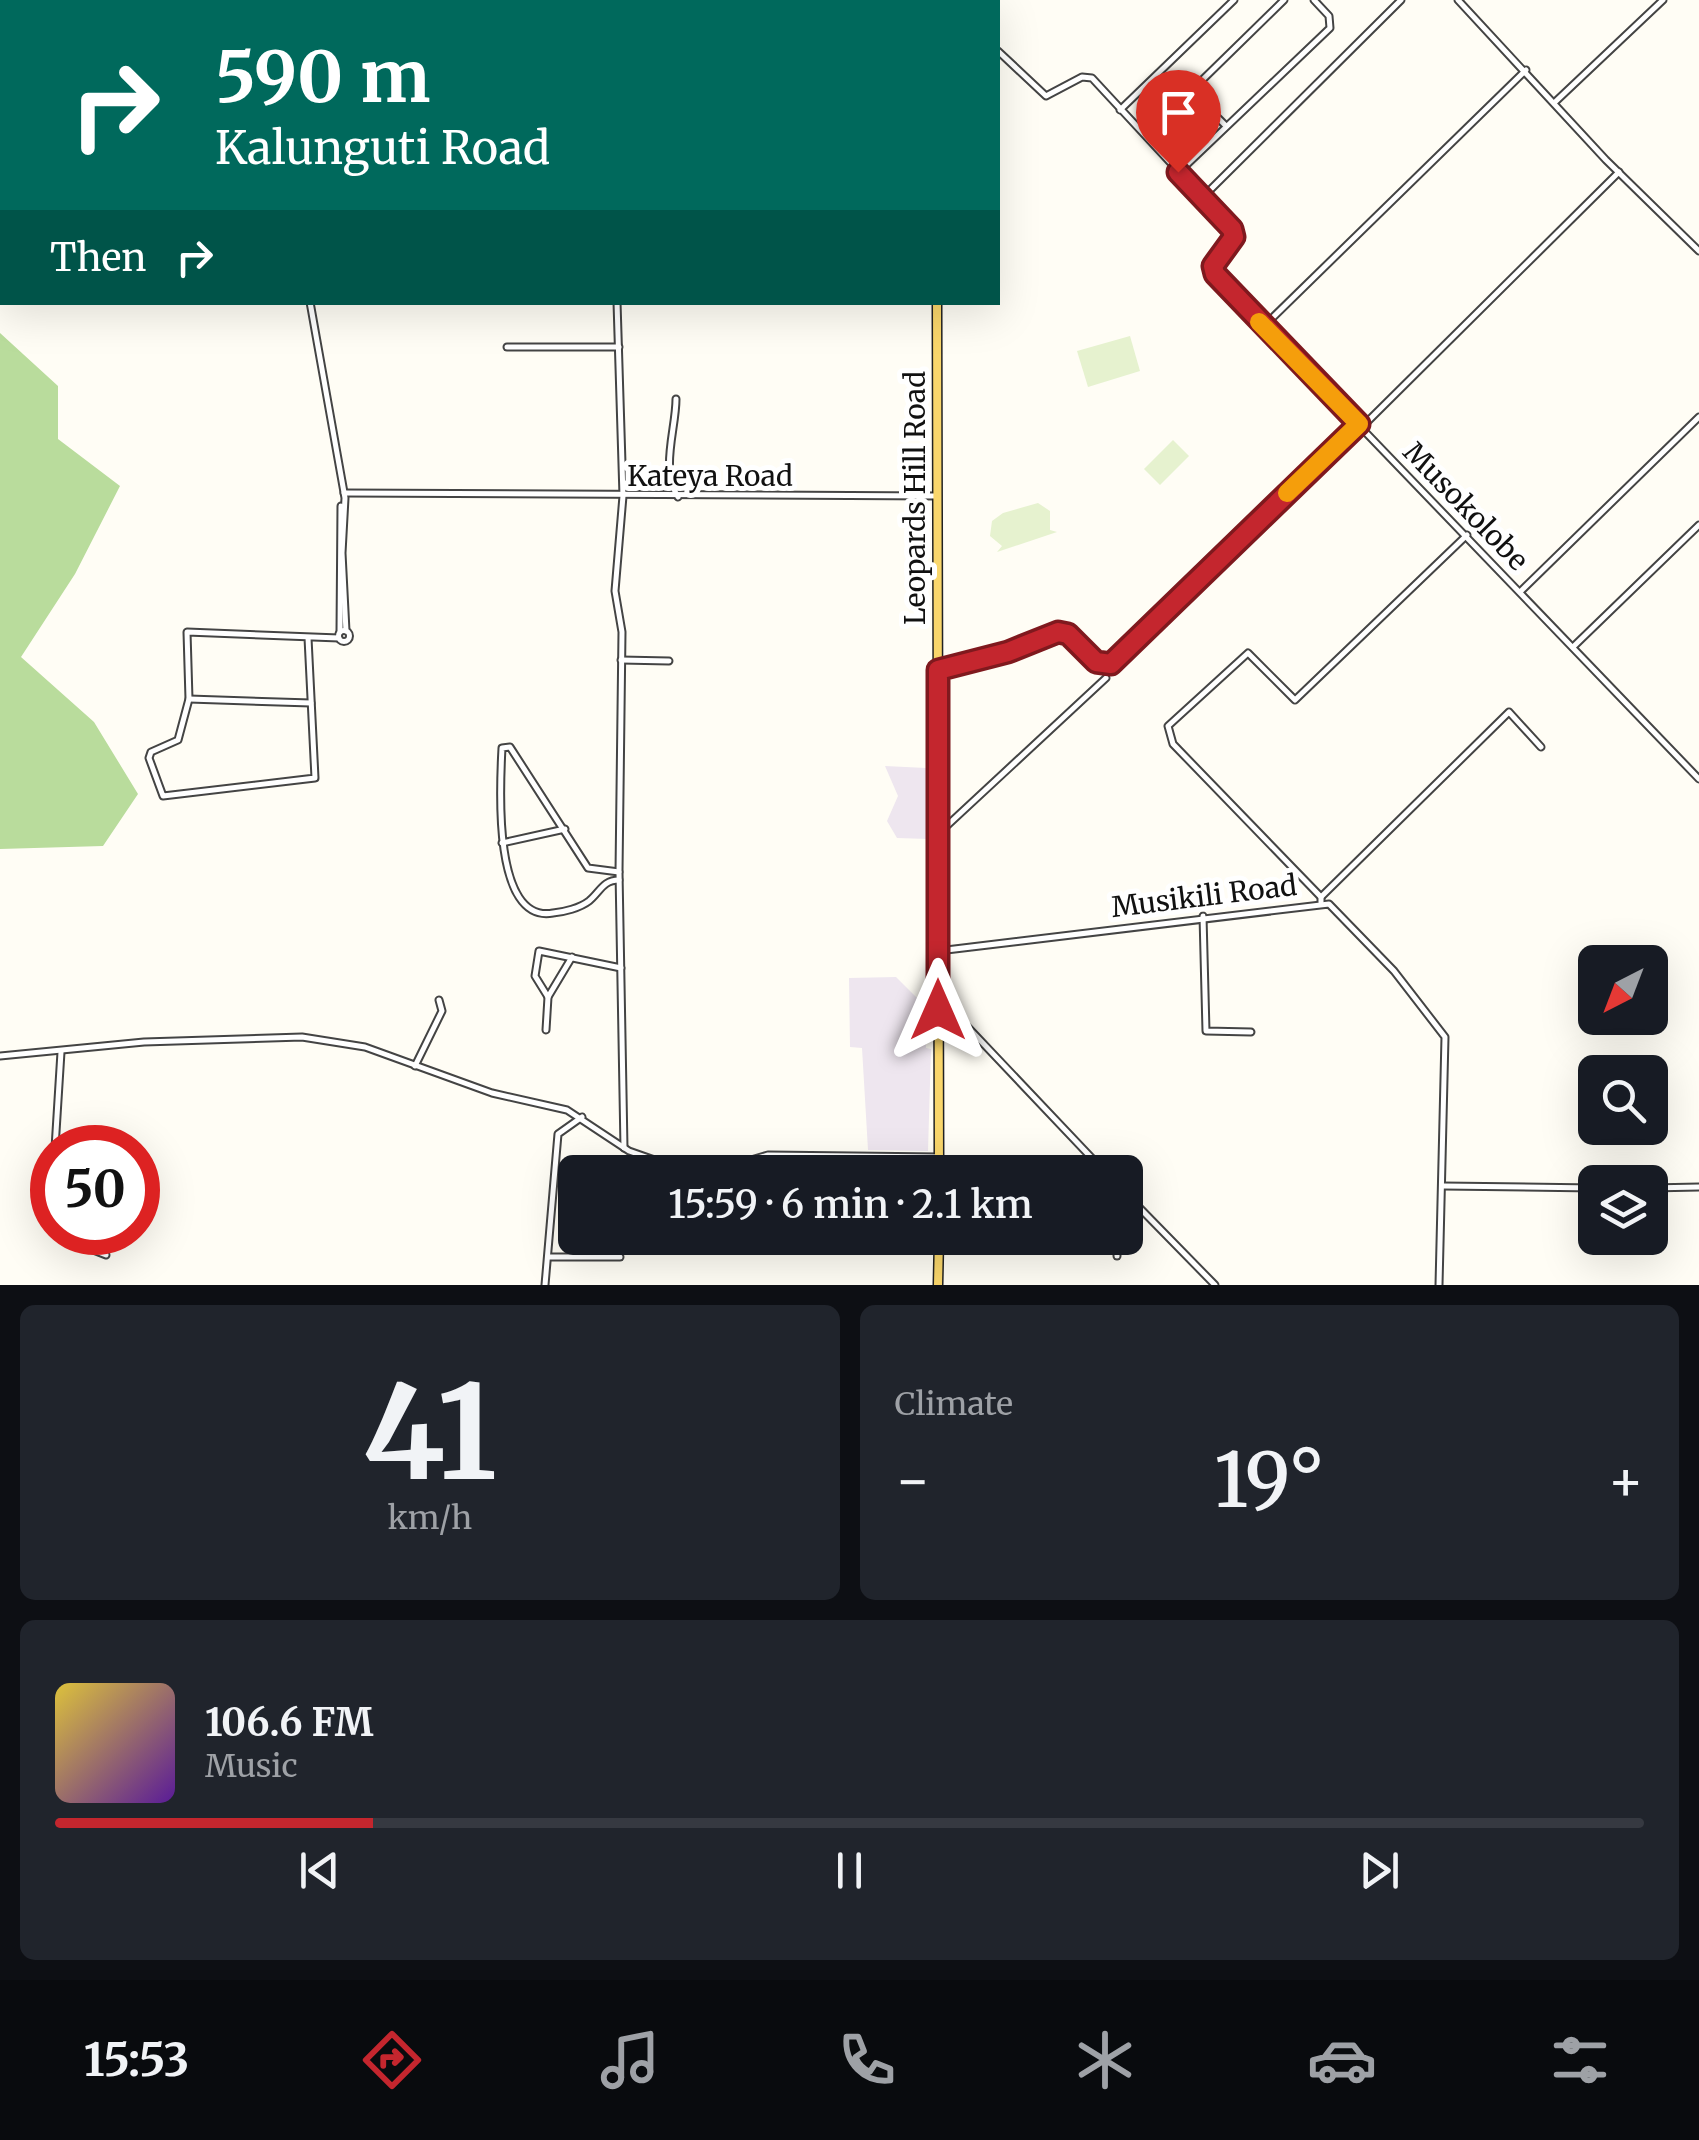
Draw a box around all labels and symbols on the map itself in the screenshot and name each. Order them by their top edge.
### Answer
pin [1136,70,1221,173]
street label: Leopards Hill Road [897,371,933,625]
street label: Musokolobe [1396,434,1536,578]
street label: Kateya Road [627,458,793,494]
street label: Musikili Road [1109,867,1299,925]
north arrow [1578,945,1668,1035]
position arrow [886,958,990,1062]
speed limit sign: 50 [30,1125,160,1255]

